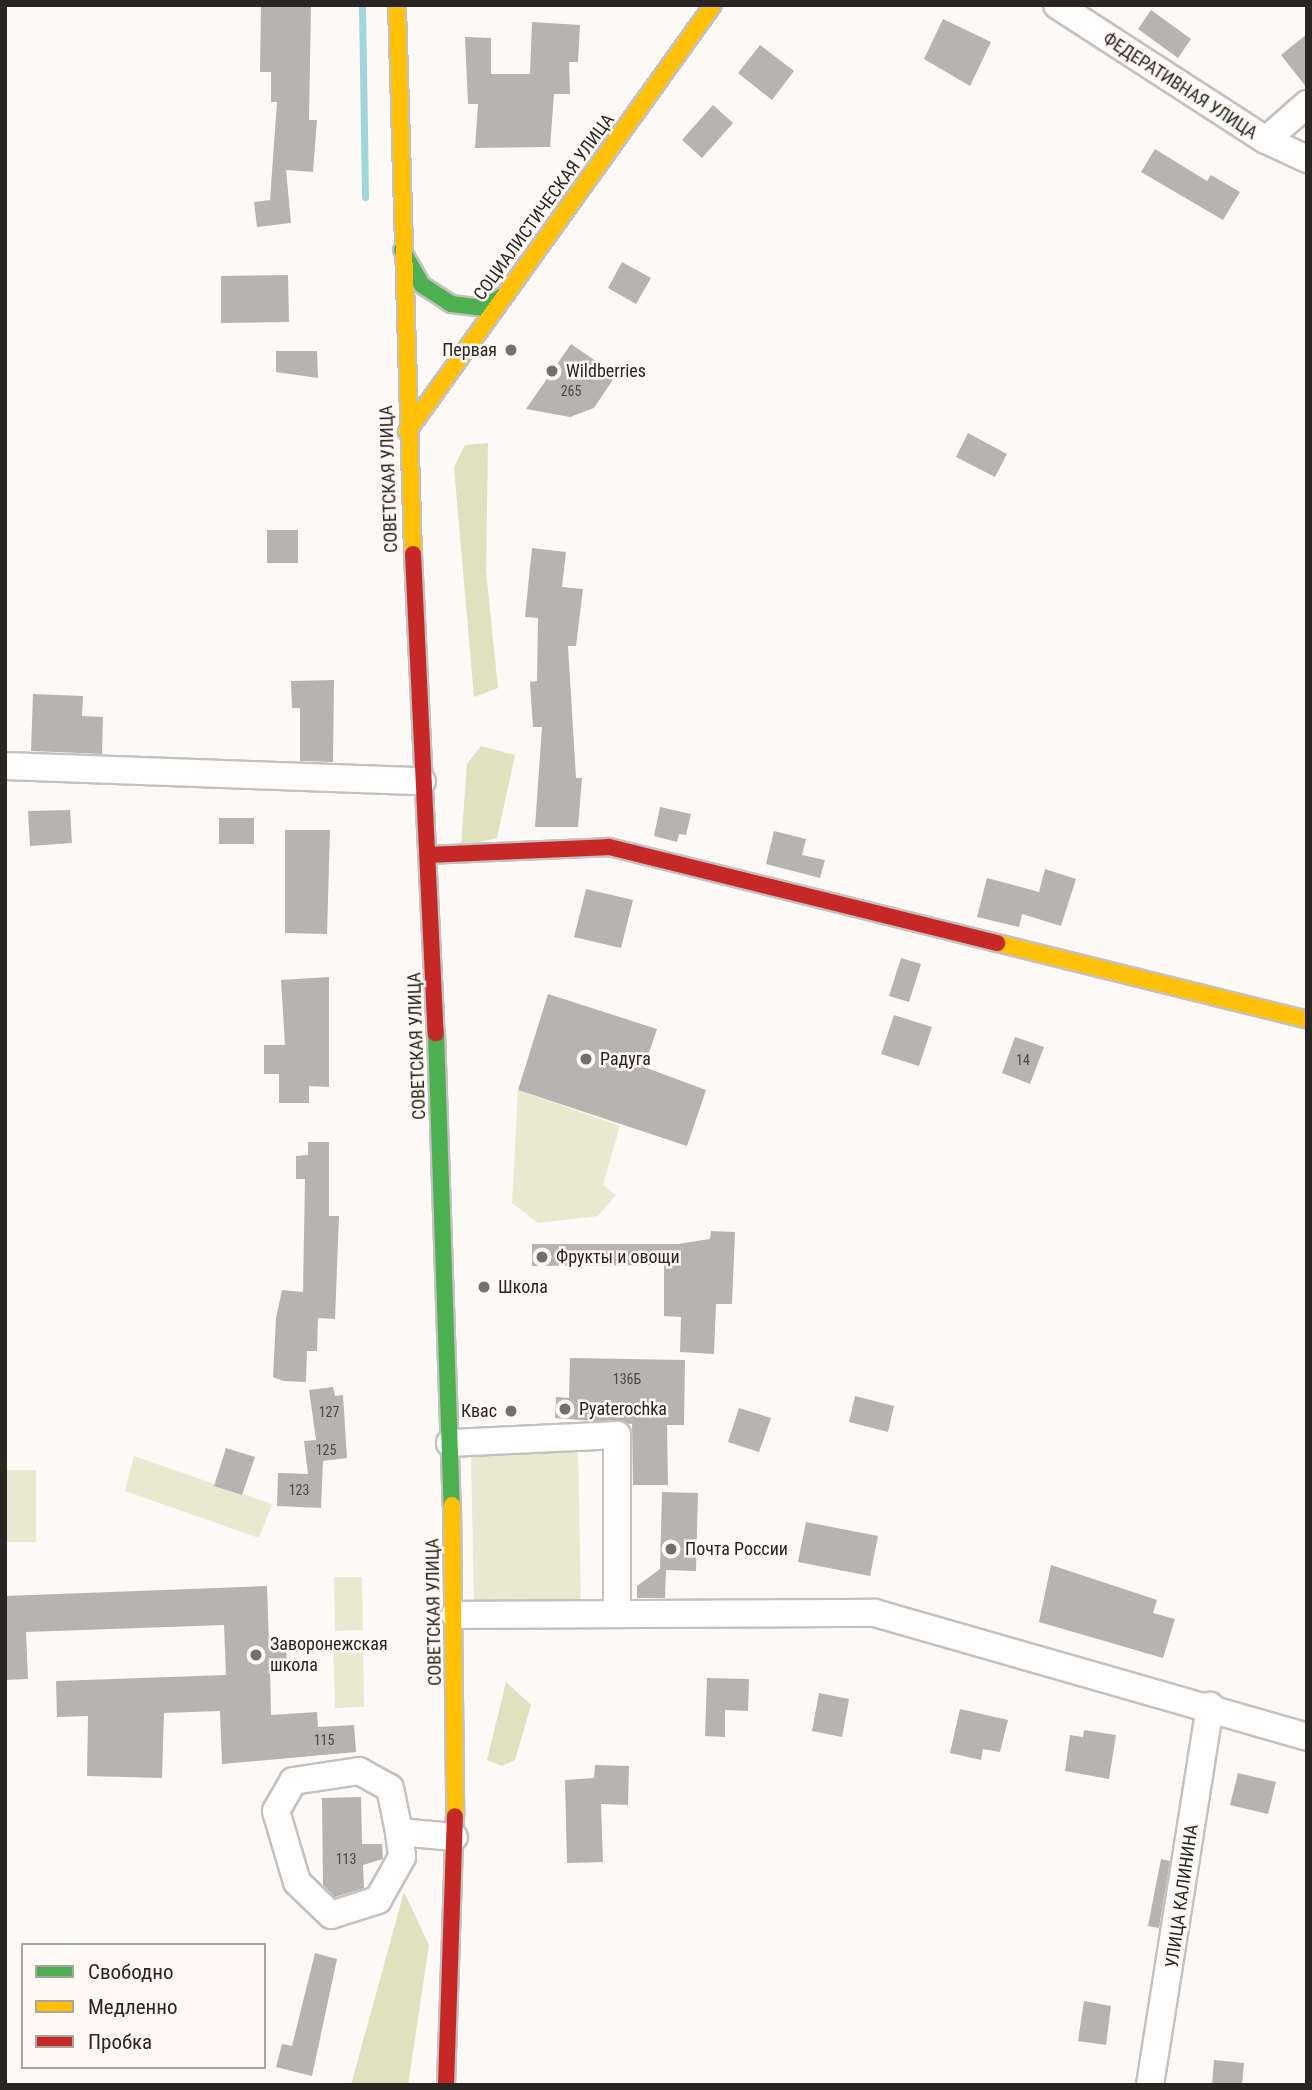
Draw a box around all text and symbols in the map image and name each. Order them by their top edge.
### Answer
street label: ФЕДЕРАТИВНАЯ УЛИЦА [1099,28,1261,144]
street label: СОЦИАЛИСТИЧЕСКАЯ УЛИЦА [469,110,619,304]
place label: Первая [442,339,497,361]
marker: Первая [503,342,519,358]
place label: Wildberries [566,360,646,382]
marker: Wildberries [544,363,560,379]
house number: 265 [561,383,581,399]
street label: СОВЕТСКАЯ УЛИЦА [376,405,402,553]
street label: СОВЕТСКАЯ УЛИЦА [404,972,430,1120]
place label: Радуга [600,1048,651,1070]
marker: Радуга [578,1051,594,1067]
house number: 14 [1016,1052,1030,1068]
place label: Фрукты и овощи [556,1246,680,1268]
marker: Фрукты и овощи [534,1249,550,1265]
place label: Школа [498,1276,548,1298]
marker: Школа [476,1279,492,1295]
house number: 136Б [613,1371,641,1387]
place label: Pyaterochka [579,1398,667,1420]
place label: Квас [461,1400,497,1422]
marker: Pyaterochka [557,1401,573,1417]
marker: Квас [503,1403,519,1419]
house number: 127 [319,1404,339,1420]
house number: 125 [316,1442,336,1458]
house number: 123 [289,1482,309,1498]
street label: СОВЕТСКАЯ УЛИЦА [422,1538,446,1686]
place label: Почта России [685,1538,788,1560]
marker: Почта России [663,1541,679,1557]
place label: Заворонежская школа [270,1634,388,1676]
marker: Заворонежская школа [248,1647,264,1663]
house number: 115 [314,1732,334,1748]
street label: УЛИЦА КАЛИНИНА [1161,1823,1203,1969]
house number: 113 [336,1851,356,1867]
legend [21,1943,266,2069]
text: Свободно [88,1960,174,1984]
text: Медленно [88,1995,177,2019]
text: Пробка [88,2030,152,2054]

